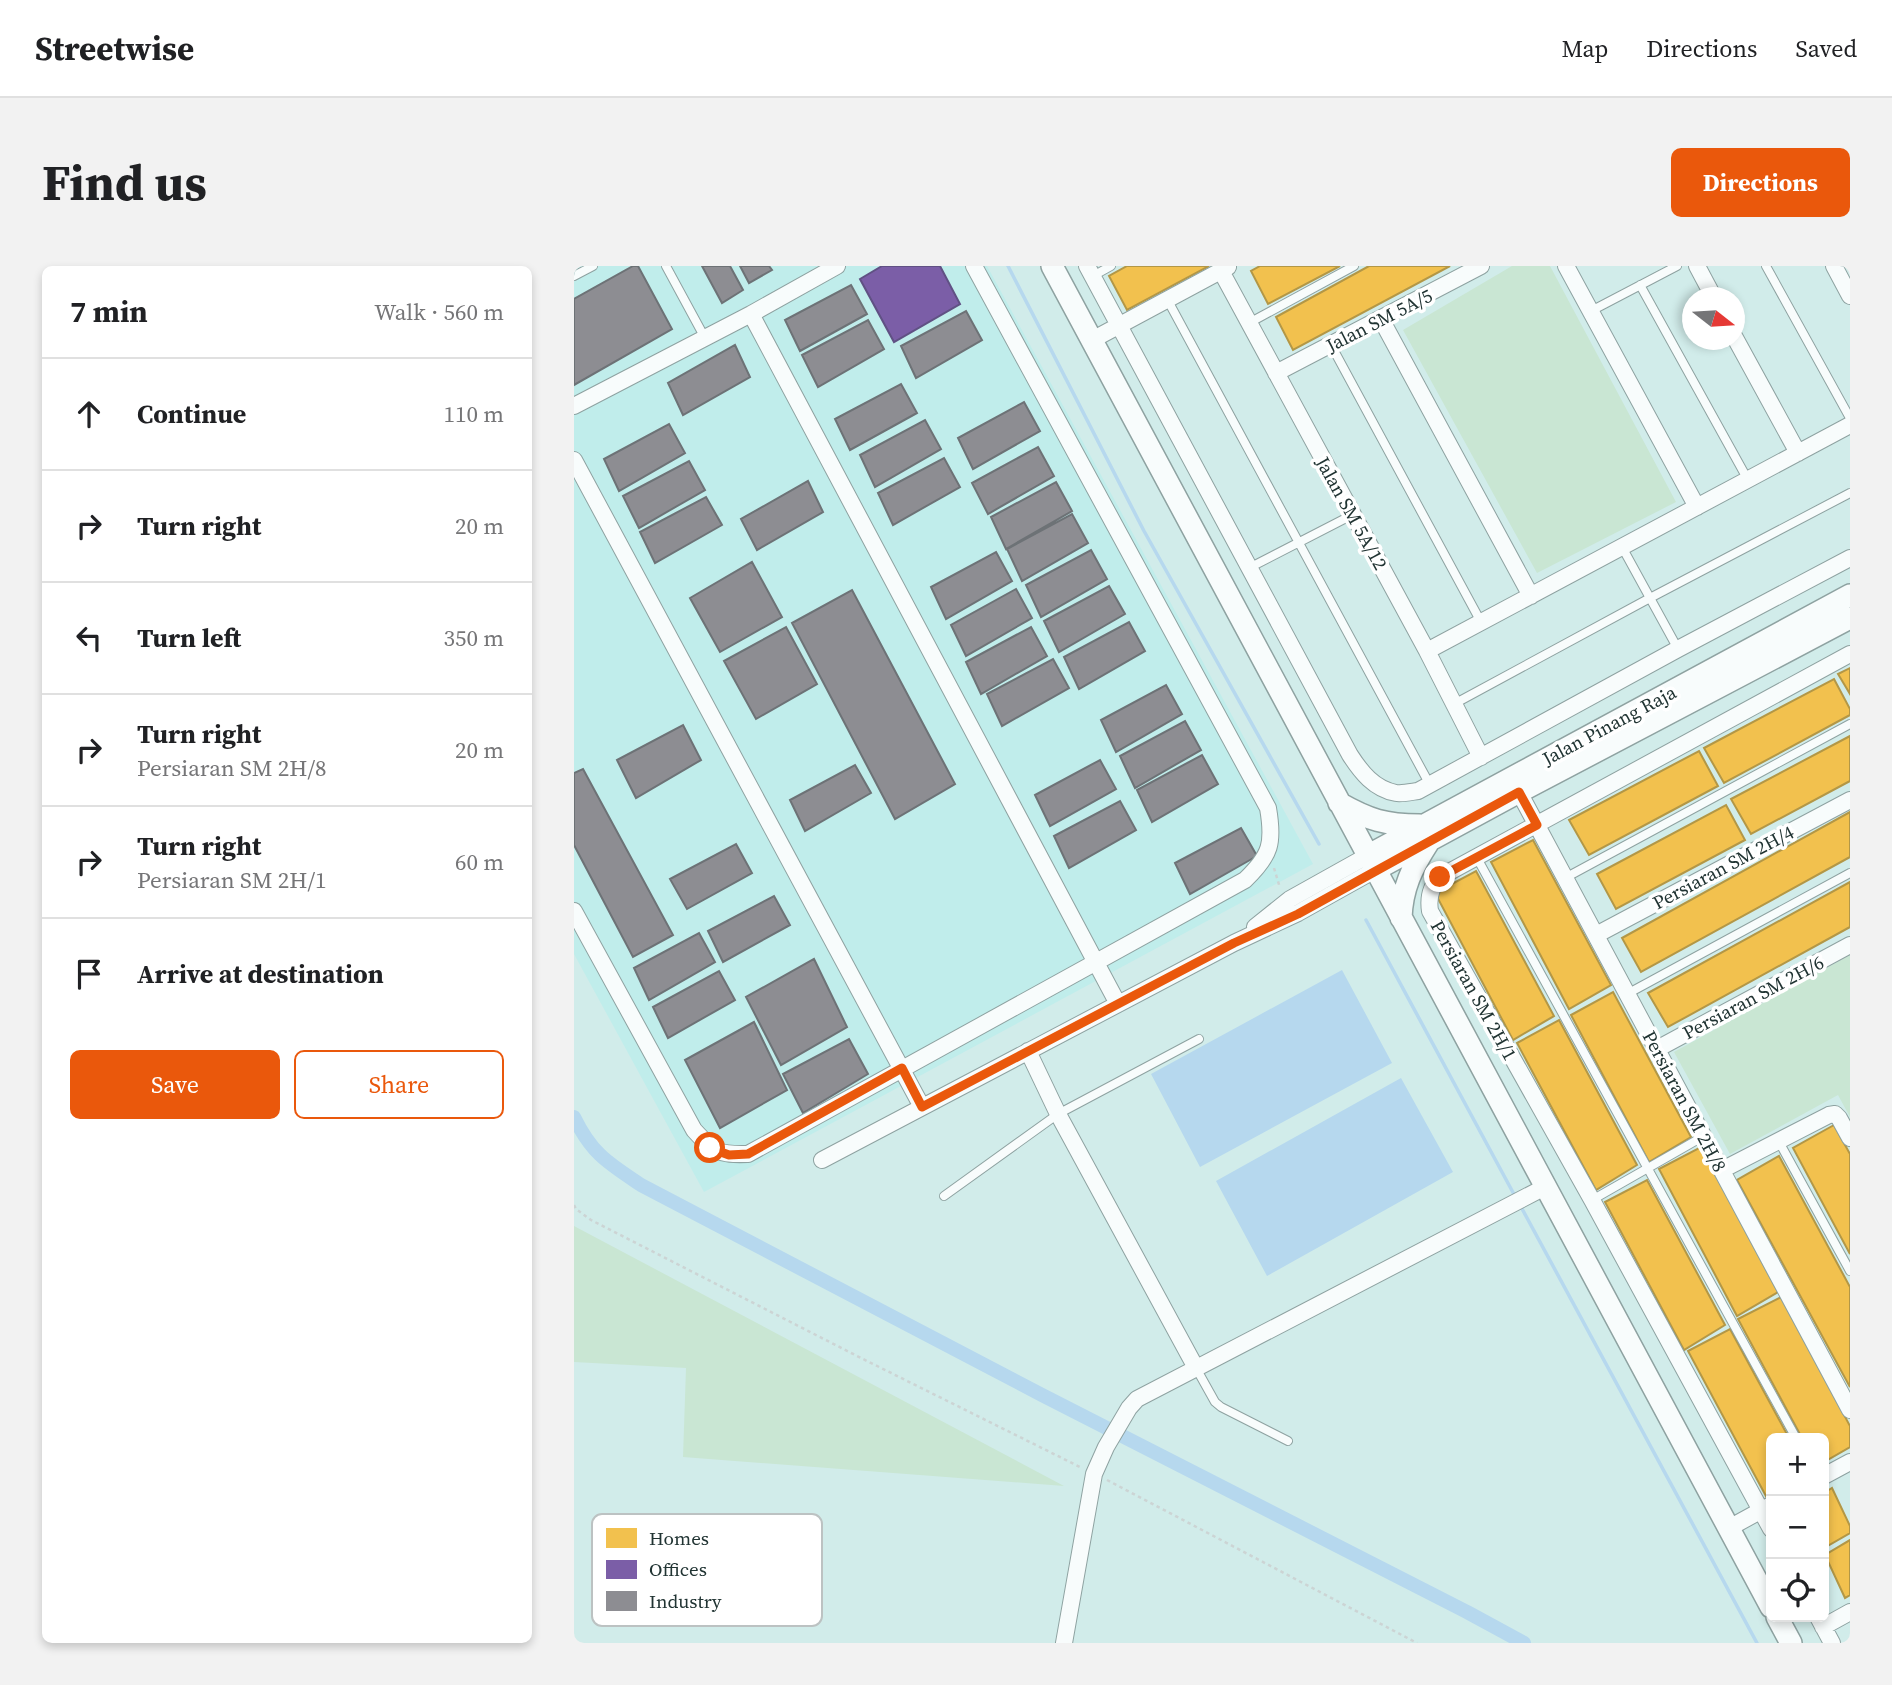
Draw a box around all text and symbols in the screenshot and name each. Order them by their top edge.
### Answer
text: Streetwise [35,26,194,71]
text: Map [1561,32,1608,65]
text: Directions [1646,32,1757,65]
text: Saved [1795,32,1857,65]
button: Directions [1671,148,1850,217]
text: Find us [42,149,207,216]
street label: Jalan SM 5A/5 [1320,282,1437,358]
north arrow [1682,287,1745,350]
text: 7 min [70,291,148,332]
text: Walk · 560 m [374,296,504,328]
icon: ahead [70,395,108,433]
text: Continue [137,396,246,432]
text: 110 m [443,398,504,430]
street label: Jalan SM 5A/12 [1310,451,1394,574]
icon: right [70,507,108,545]
text: Turn right [137,508,261,544]
text: 20 m [455,510,504,542]
icon: left [70,619,108,657]
text: Turn left [137,620,241,656]
text: 350 m [443,622,504,654]
street label: Jalan Pinang Raja [1537,679,1681,772]
text: Turn right [137,716,261,752]
icon: right [70,731,108,769]
text: 20 m [455,734,504,766]
text: Persiaran SM 2H/8 [137,752,326,784]
street label: Persiaran SM 2H/4 [1648,819,1799,915]
text: Turn right [137,828,261,864]
icon: right [70,843,108,881]
text: 60 m [455,846,504,878]
route end [1424,861,1455,892]
text: Persiaran SM 2H/1 [137,864,326,896]
street label: Persiaran SM 2H/1 [1425,915,1523,1065]
street label: Persiaran SM 2H/6 [1678,949,1828,1045]
icon: arrive [70,955,108,993]
text: Arrive at destination [137,956,384,992]
street label: Persiaran SM 2H/8 [1637,1026,1733,1176]
button: Save [70,1050,280,1119]
button: Share [294,1050,504,1119]
route start [694,1132,725,1163]
map controls [1766,1433,1829,1622]
button: + [1766,1433,1829,1496]
button: − [1766,1496,1829,1559]
legend [592,1514,822,1626]
text: Homes [649,1525,709,1551]
text: Offices [649,1556,707,1582]
button: locate [1766,1559,1829,1622]
text: Industry [649,1588,722,1614]

